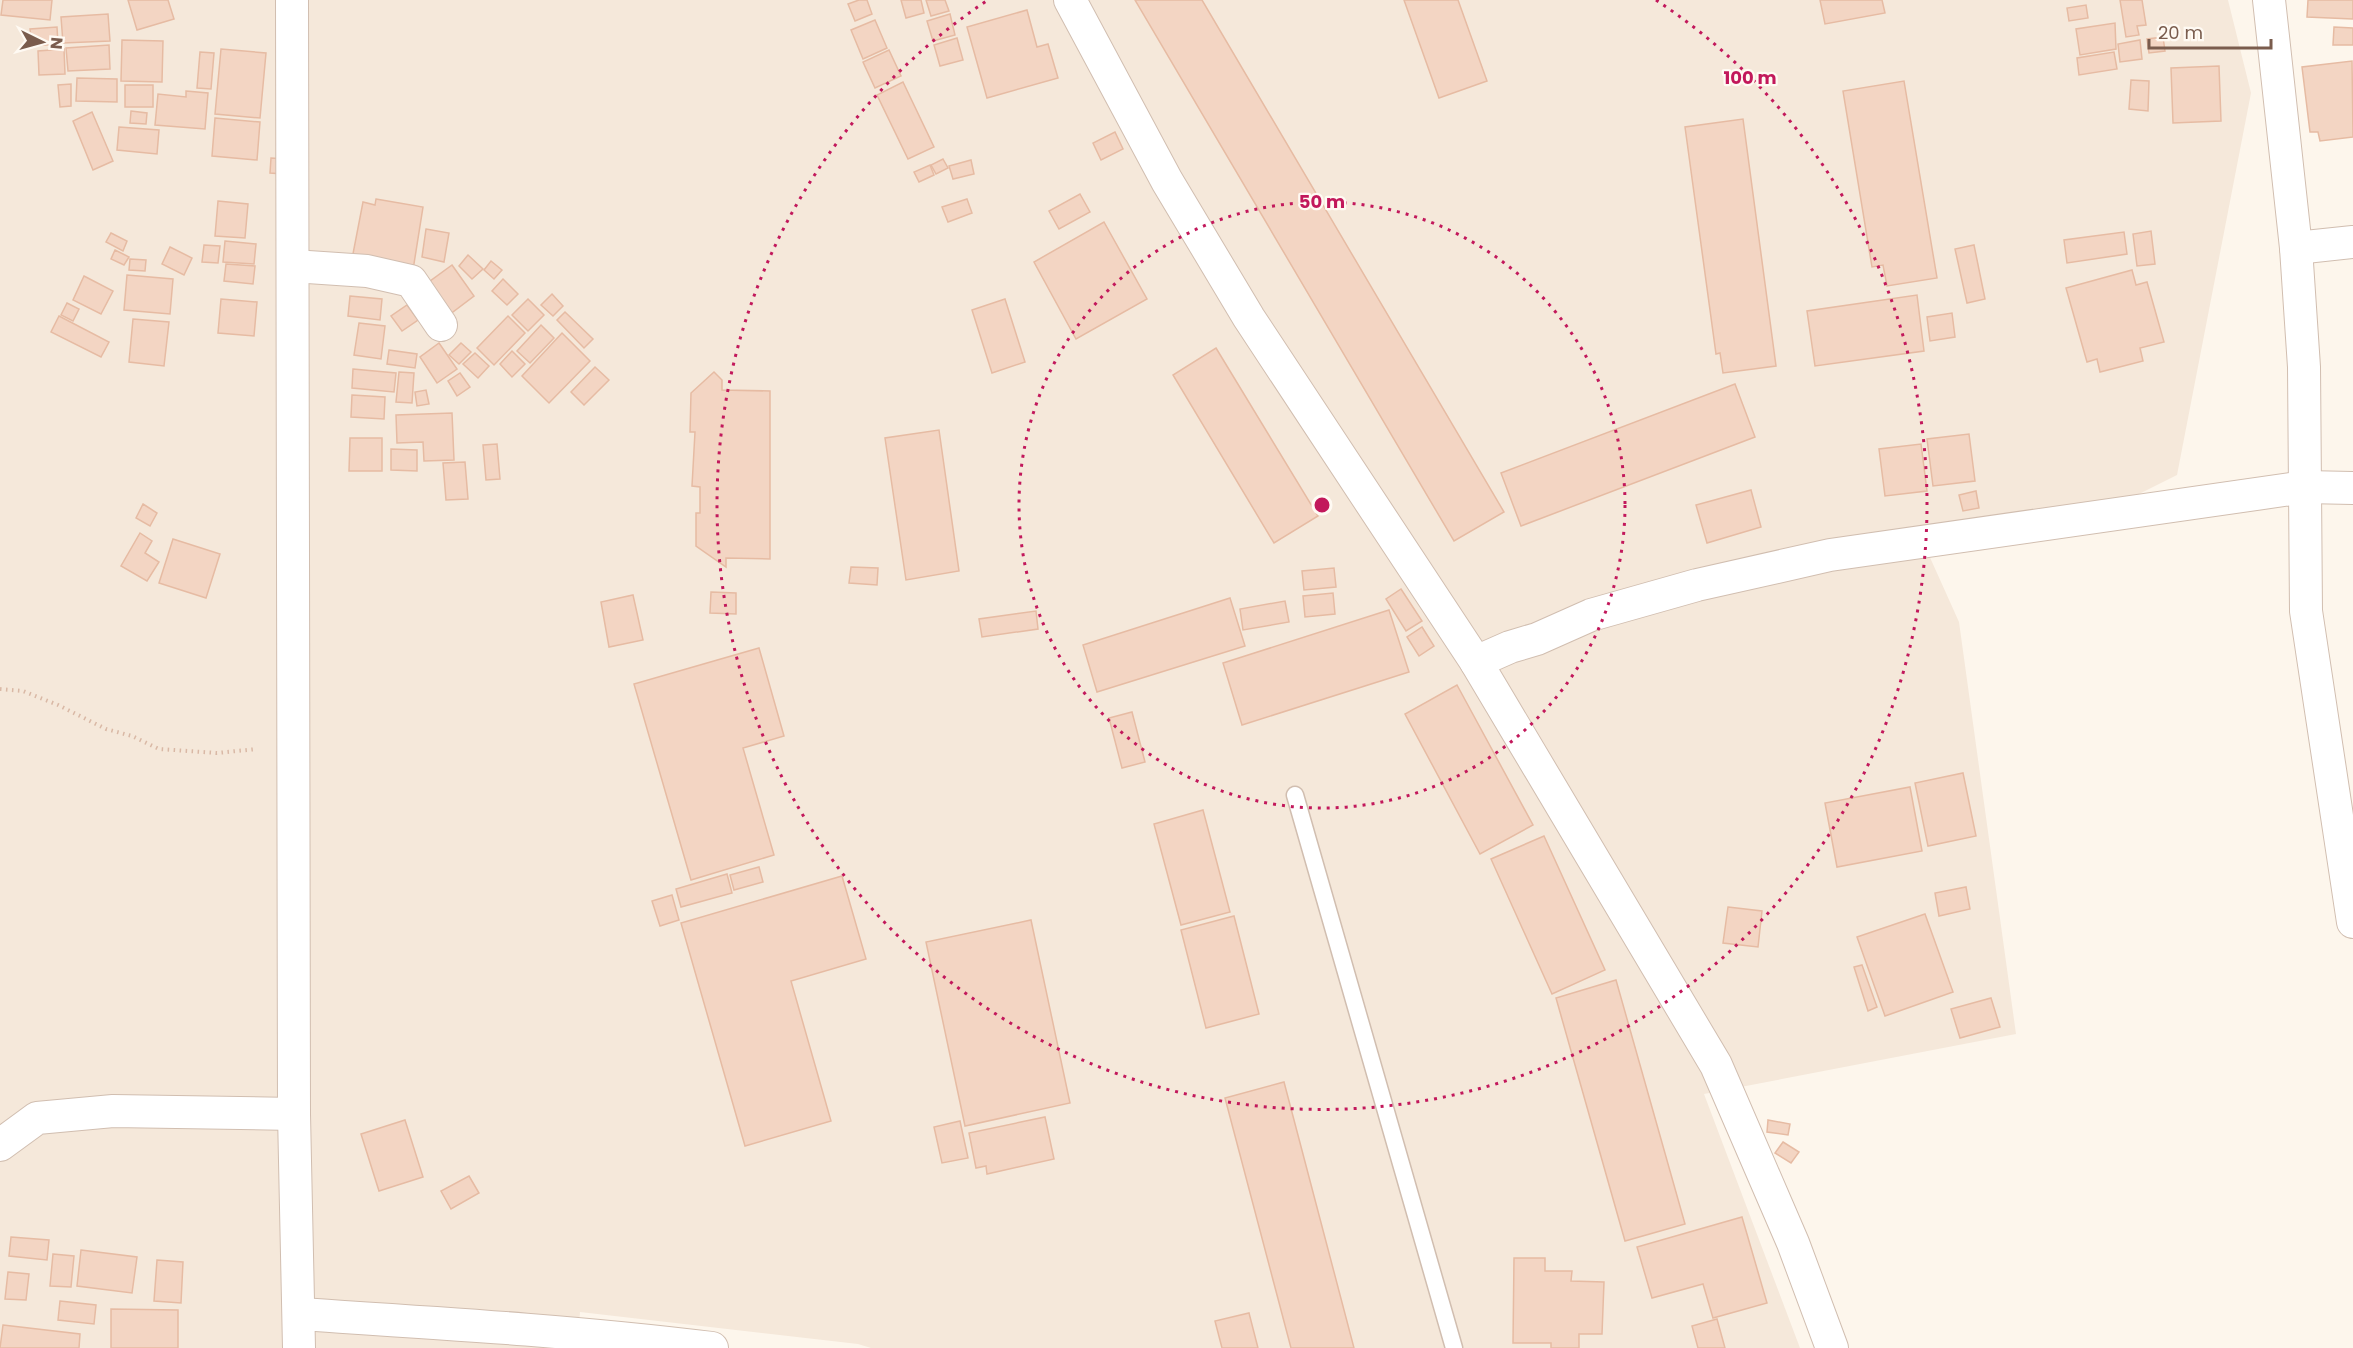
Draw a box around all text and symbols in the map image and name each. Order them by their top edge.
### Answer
north arrow [12,12,72,72]
scale bar [2149,12,2270,50]
text: 20 m [2158,20,2203,45]
text: N [44,36,68,50]
text: 100 m [1723,65,1777,90]
text: 50 m [1299,189,1345,214]
centre of rings [1312,495,1332,515]

